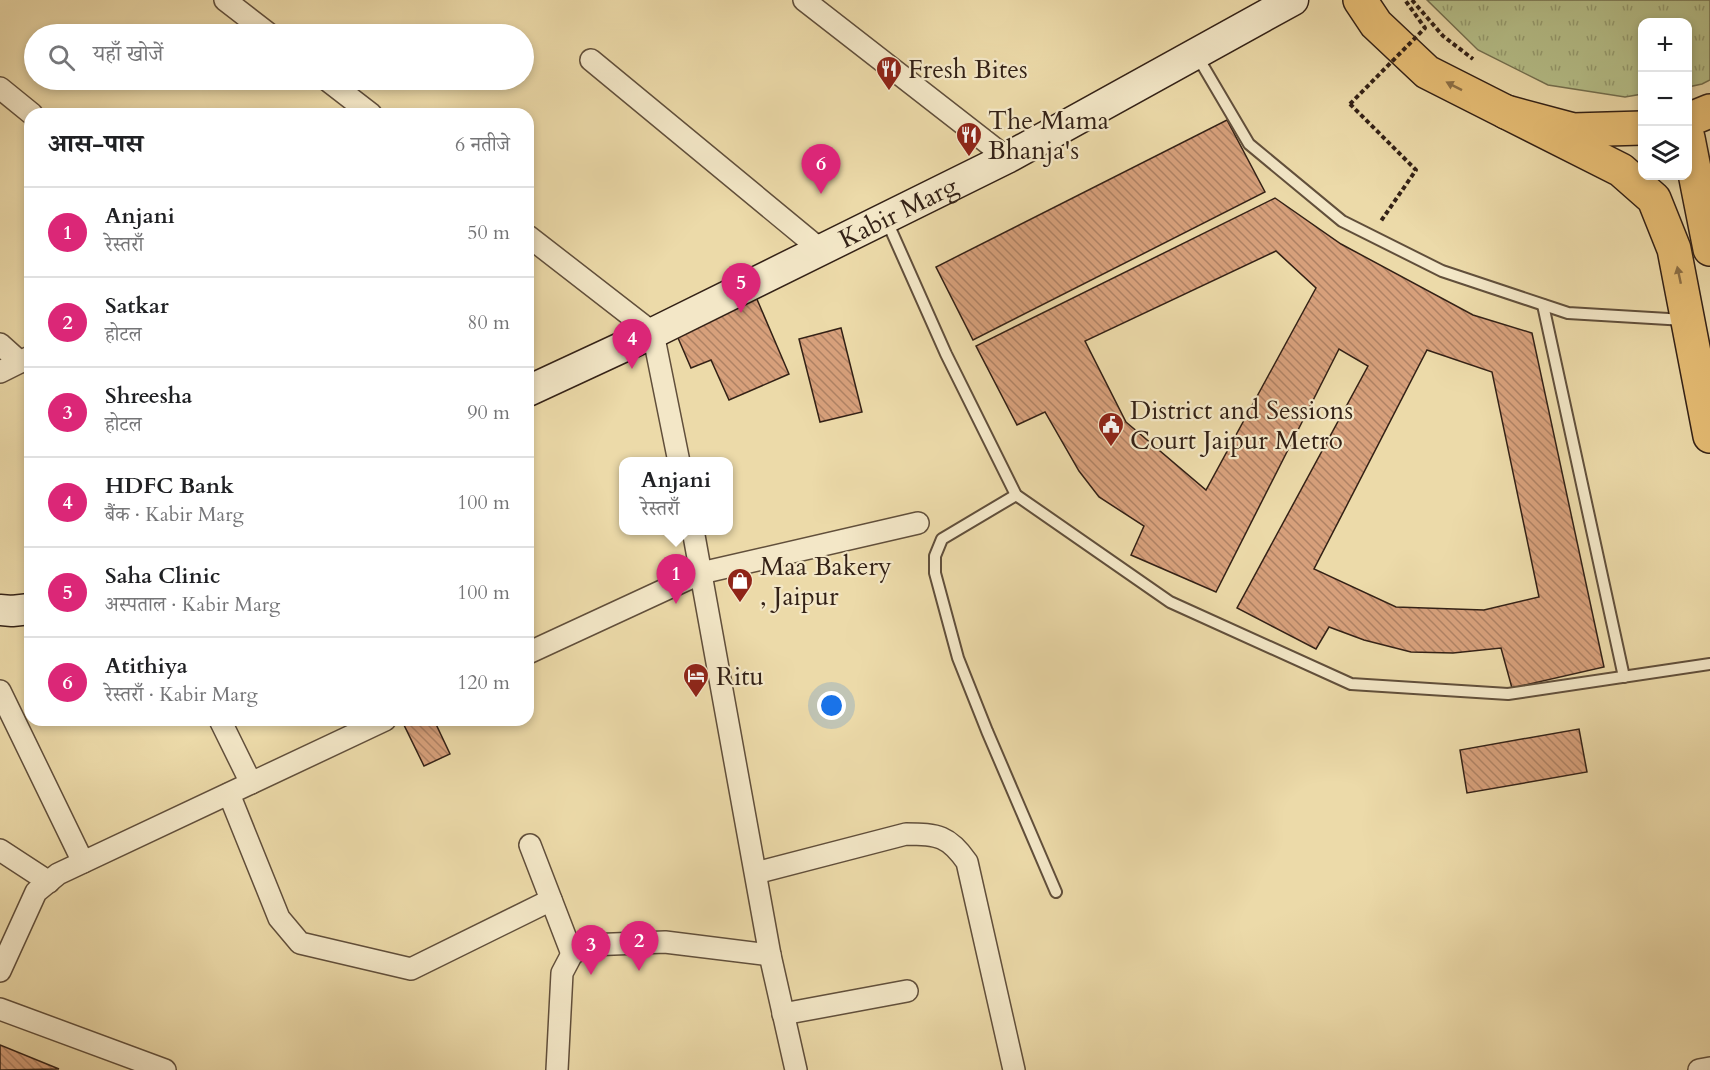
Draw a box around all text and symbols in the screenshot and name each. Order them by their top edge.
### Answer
map controls [1638,18,1692,180]
button: + [1638,18,1692,72]
search box [24,24,534,90]
text: यहाँ खोजें [93,39,163,69]
icon: search [45,41,78,74]
place label: Fresh Bites [908,52,1028,87]
restaurant icon: Fresh Bites [874,54,904,92]
button: − [1638,72,1692,126]
one-way arrow [1445,81,1463,91]
place label: The Mama Bhanja's [988,103,1109,168]
restaurant icon: The Mama Bhanja's [954,120,984,158]
text: आस-पास [48,126,143,161]
button: layers [1638,126,1692,180]
text: 6 नतीजे [455,131,510,158]
pin: 6 [802,144,840,194]
street label: Kabir Marg [833,168,964,256]
text: Anjani [105,201,175,231]
text: 1 [62,219,73,246]
text: 50 m [467,219,510,246]
text: रेस्तराँ [105,231,143,258]
pin: 5 [722,264,760,313]
one-way arrow [1674,266,1683,285]
text: Satkar [105,291,169,321]
text: 2 [62,309,73,336]
text: 80 m [467,309,510,336]
pin: 4 [612,320,652,369]
text: होटल [105,321,142,348]
text: Shreesha [105,381,192,411]
place label: District and Sessions Court Jaipur Metro [1130,393,1353,458]
text: 3 [62,399,73,426]
text: 90 m [467,399,510,426]
public building icon: District and Sessions Court Jaipur Metro [1096,410,1126,448]
text: होटल [105,411,142,438]
popup [619,457,733,535]
text: Anjani [641,465,711,495]
text: HDFC Bank [105,471,234,501]
text: 4 [62,489,73,516]
text: 100 m [457,489,510,516]
text: रेस्तराँ [641,495,679,522]
text: बैंक · Kabir Marg [105,501,244,528]
place label: Maa Bakery , Jaipur [760,549,892,614]
pin: 1 [656,554,696,604]
text: Saha Clinic [105,561,220,591]
shop icon: Maa Bakery , Jaipur [725,566,755,604]
text: 5 [62,579,73,606]
text: 100 m [457,579,510,606]
text: अस्पताल · Kabir Marg [105,591,280,618]
text: Atithiya [105,651,188,681]
place label: Ritu [716,659,764,694]
hotel icon: Ritu [681,661,711,699]
text: 6 [62,669,73,696]
text: 120 m [457,669,510,696]
text: रेस्तराँ · Kabir Marg [105,681,258,708]
your location [817,691,846,720]
pin: 2 [620,922,658,971]
pin: 3 [572,926,610,975]

